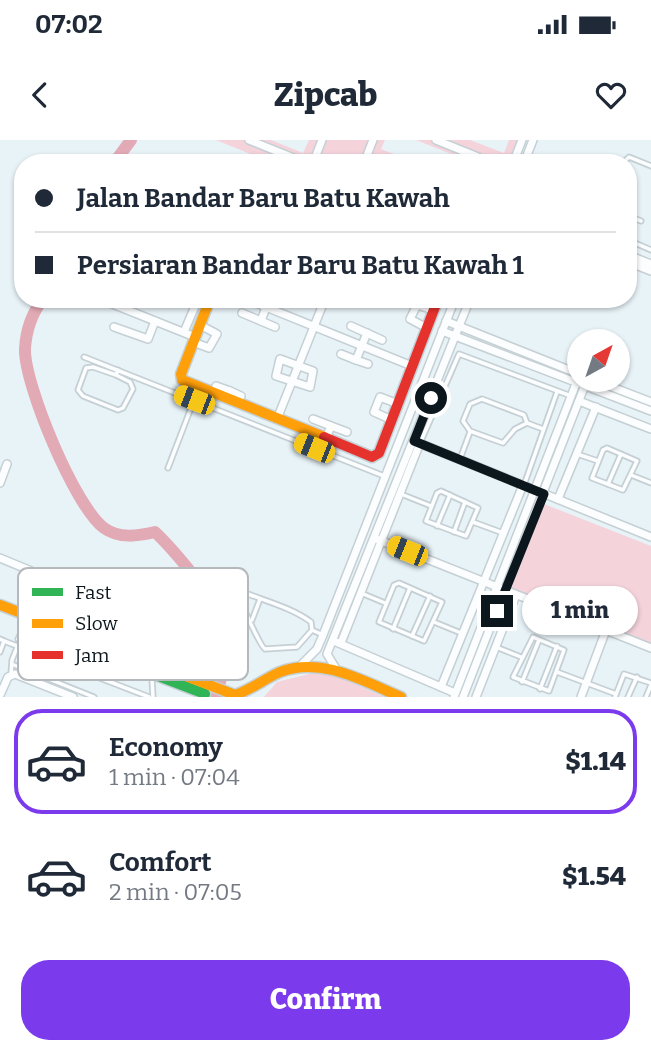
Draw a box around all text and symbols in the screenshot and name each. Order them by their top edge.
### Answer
text: 07:02 [35,9,103,40]
icon: back [21,76,59,114]
text: Zipcab [274,76,377,114]
icon: heart [592,76,630,114]
text: Jalan Bandar Baru Batu Kawah [77,183,450,214]
text: Persiaran Bandar Baru Batu Kawah 1 [77,250,524,281]
north arrow [567,329,630,392]
map controls [567,329,630,392]
route start [415,382,447,414]
car [171,383,218,417]
car [291,430,338,466]
car [384,533,431,569]
legend [18,568,248,680]
text: Fast [75,581,112,604]
callout: 1 min [522,587,637,636]
route end [481,595,513,627]
text: 1 min [551,596,609,624]
text: Slow [75,612,118,635]
text: Jam [74,644,109,667]
icon: car [25,730,88,793]
text: Economy [109,732,223,763]
text: $1.14 [565,746,626,777]
text: 1 min · 07:04 [109,763,240,791]
icon: car [25,845,88,908]
text: Comfort [109,847,212,878]
text: $1.54 [562,861,626,892]
text: 2 min · 07:05 [109,878,242,906]
button: Confirm [21,960,630,1040]

